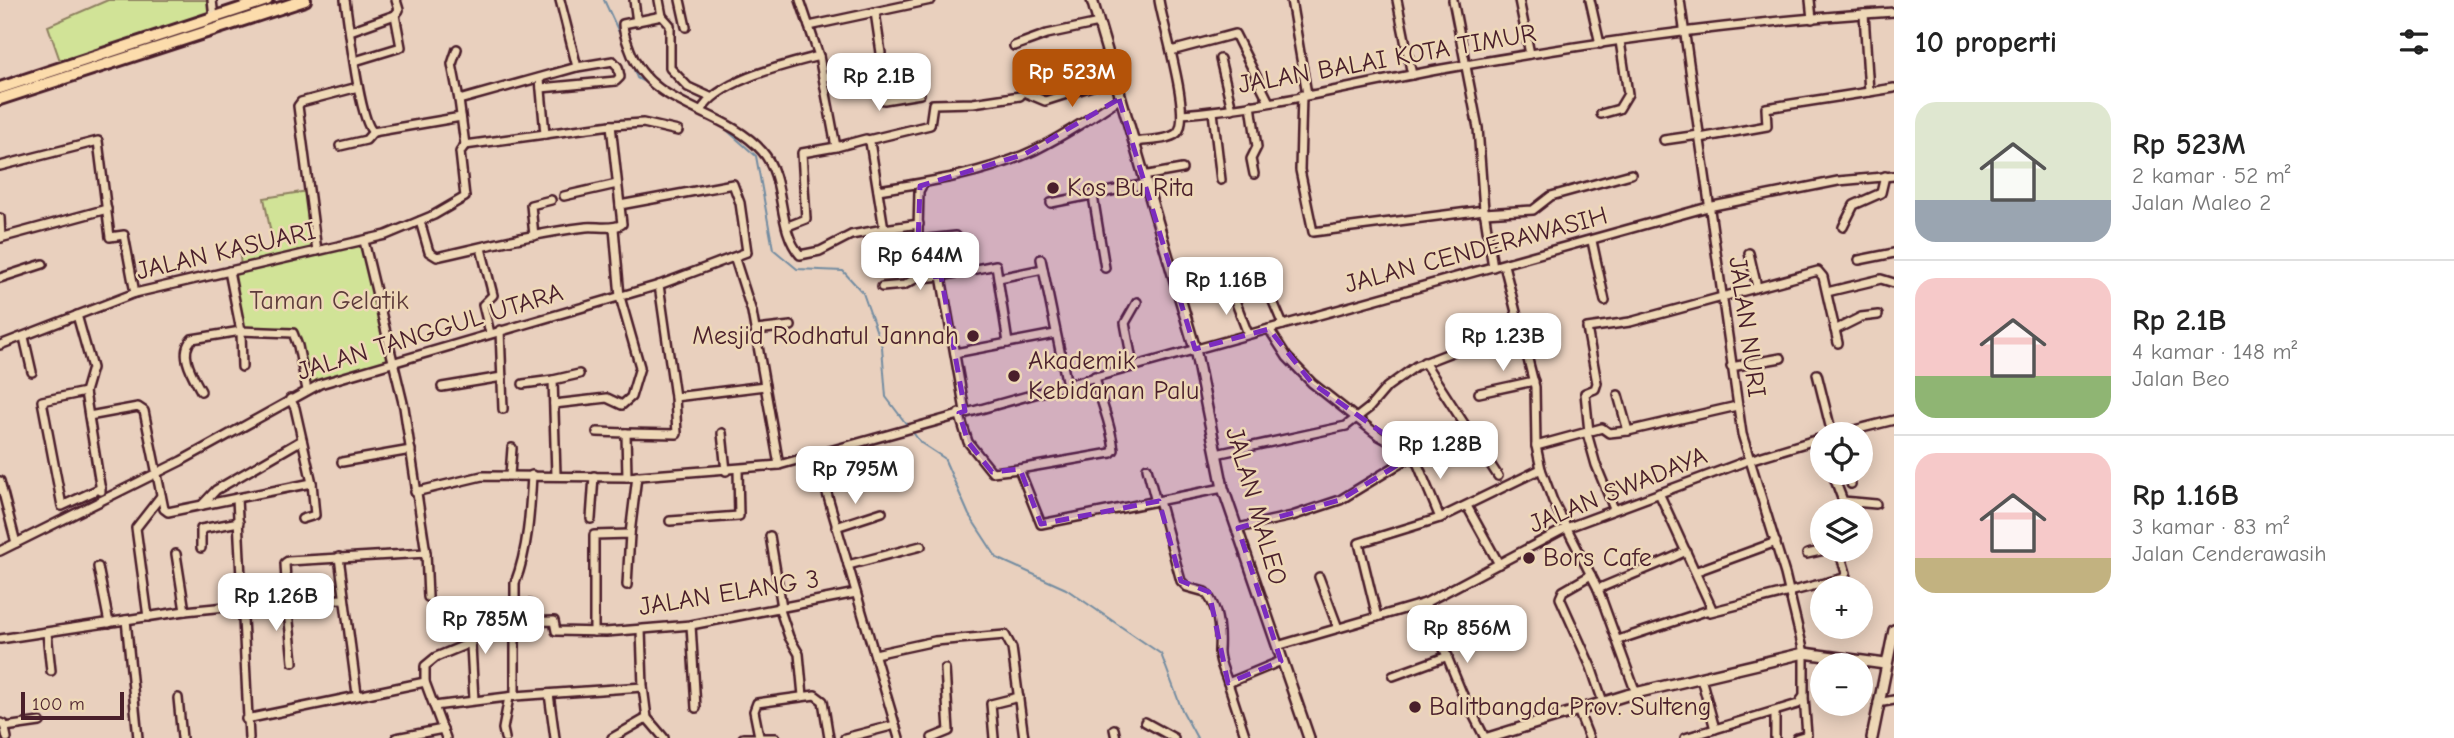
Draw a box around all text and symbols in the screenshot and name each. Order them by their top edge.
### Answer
street label: JALAN BALAI KOTA TIMUR [1236,18,1538,100]
icon: filters [2395,23,2433,61]
text: 10 properti [1915,25,2057,60]
pin: Rp 523M [1007,50,1137,109]
pin: Rp 2.1B [814,54,944,113]
text: Rp 523M [1028,58,1116,85]
text: Rp 2.1B [843,62,915,89]
text: Rp 523M [2132,127,2246,162]
icon: home [1971,130,2055,214]
text: 2 kamar · 52 m² [2132,162,2291,189]
place label: Kos Bu Rita [1067,173,1194,203]
marker: Kos Bu Rita [1045,180,1061,196]
text: Jalan Maleo 2 [2132,189,2271,216]
street label: JALAN CENDERAWASIH [1341,200,1611,300]
street label: JALAN KASUARI [133,216,319,286]
pin: Rp 644M [855,232,985,292]
text: Rp 644M [877,241,963,268]
street label: JALAN NURI [1722,255,1772,399]
pin: Rp 1.16B [1154,258,1298,317]
text: Rp 1.16B [1185,266,1267,293]
street label: JALAN TANGGUL UTARA [294,277,566,387]
park label: Taman Gelatik [249,286,409,316]
text: Rp 2.1B [2132,303,2226,338]
icon: home [1971,306,2055,390]
pin: Rp 1.23B [1431,314,1575,373]
place label: Mesjid Rodhatul Jannah [692,321,959,351]
text: Rp 1.23B [1461,322,1545,349]
marker: Mesjid Rodhatul Jannah [965,328,981,344]
text: 4 kamar · 148 m² [2132,338,2297,365]
place label: Akademik Kebidanan Palu [1028,346,1199,406]
text: Jalan Beo [2132,365,2230,392]
marker: Akademik Kebidanan Palu [1006,368,1022,384]
pin: Rp 1.28B [1368,421,1512,481]
map controls [1810,422,1873,716]
button: locate [1810,422,1873,485]
street label: JALAN MALEO [1219,424,1293,588]
text: Rp 1.28B [1398,430,1482,457]
street label: JALAN SWADAYA [1525,441,1711,539]
pin: Rp 795M [790,447,920,506]
text: Rp 795M [812,455,898,482]
text: Rp 1.16B [2132,478,2239,513]
icon: home [1971,481,2055,565]
button: layers [1810,499,1873,562]
text: 3 kamar · 83 m² [2132,513,2289,540]
text: Jalan Cenderawasih [2132,540,2327,567]
place label: Bors Cafe [1543,543,1652,573]
marker: Bors Cafe [1521,550,1537,566]
street label: JALAN ELANG 3 [637,564,821,622]
pin: Rp 1.26B [204,574,348,633]
button: + [1810,576,1873,639]
text: Rp 1.26B [234,582,318,609]
pin: Rp 785M [420,596,550,656]
text: Rp 785M [442,605,528,632]
pin: Rp 856M [1402,606,1532,665]
text: Rp 856M [1423,614,1511,641]
button: − [1810,653,1873,716]
scale bar [21,689,124,721]
place label: Balitbangda Prov. Sulteng [1429,692,1712,722]
text: 100 m [32,693,85,715]
marker: Balitbangda Prov. Sulteng [1407,699,1423,715]

